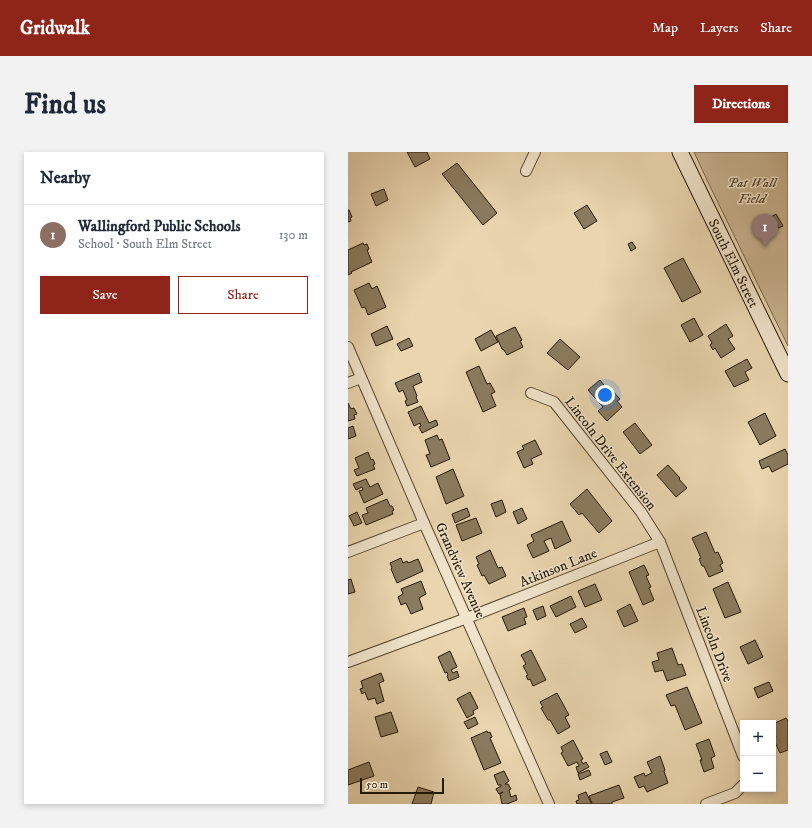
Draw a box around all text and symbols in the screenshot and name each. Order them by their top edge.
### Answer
text: Gridwalk [20,17,90,40]
text: Map [652,19,678,37]
text: Layers [700,19,738,37]
text: Share [760,19,792,37]
button: Directions [694,85,788,123]
text: Find us [24,87,106,122]
text: Nearby [40,167,90,189]
park label: Pat Wall Field [728,174,778,208]
pin: 1 [752,214,778,247]
street label: South Elm Street [704,216,763,311]
text: Wallingford Public Schools [78,217,241,236]
text: 1 [51,227,55,243]
text: 130 m [279,227,308,243]
text: School · South Elm Street [78,236,212,252]
button: Save [40,276,170,314]
button: Share [178,276,308,314]
your location [595,385,615,405]
street label: Lincoln Drive Extension [560,393,661,515]
street label: Grandview Avenue [431,520,489,621]
street label: Atkinson Lane [517,544,600,592]
street label: Lincoln Drive [691,604,737,685]
map controls [740,720,776,792]
button: + [740,720,776,756]
button: − [740,756,776,792]
scale bar [360,776,444,795]
text: 50 m [366,778,388,792]

